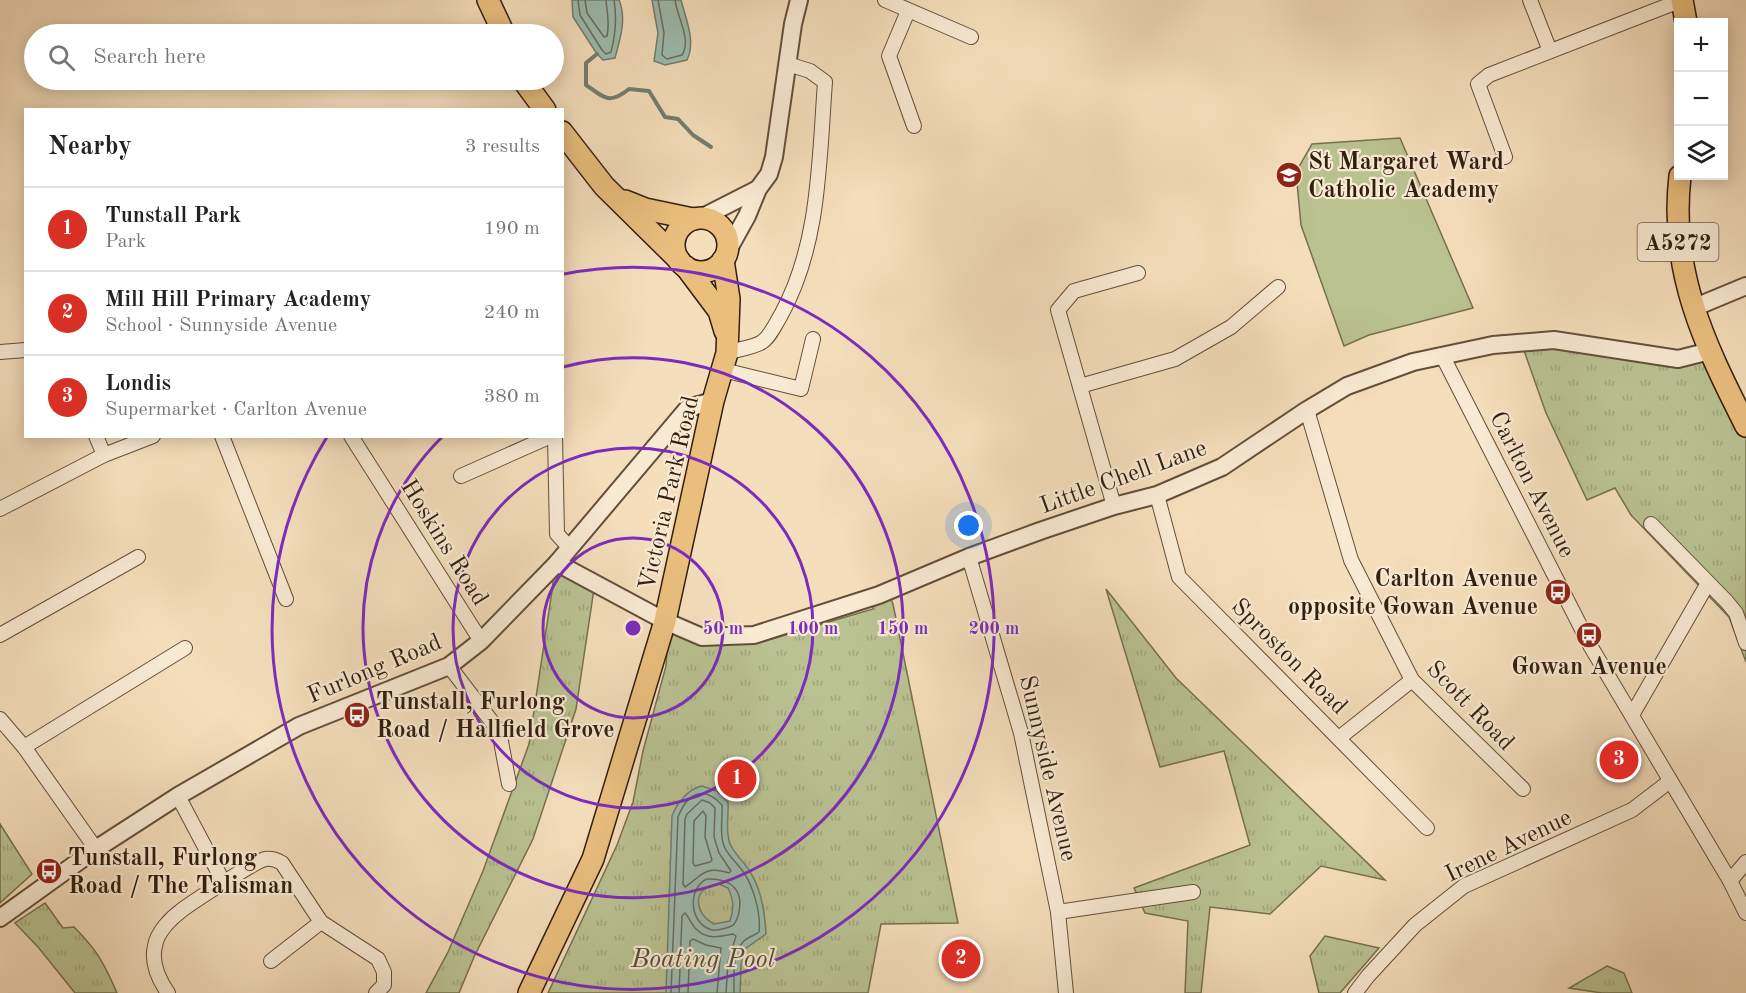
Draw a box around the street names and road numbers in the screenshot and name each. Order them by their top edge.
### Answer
road number: A5272 [1638,223,1718,261]
street label: Victoria Park Road [636,394,704,593]
street label: Carlton Avenue [1484,408,1578,562]
street label: Little Chell Lane [1037,437,1210,519]
street label: Hoskins Road [395,476,492,610]
street label: Sproston Road [1226,595,1351,720]
street label: Furlong Road [304,631,445,709]
street label: Scott Road [1421,657,1518,756]
street label: Sunnyside Avenue [1014,673,1080,864]
street label: Irene Avenue [1442,806,1576,888]

